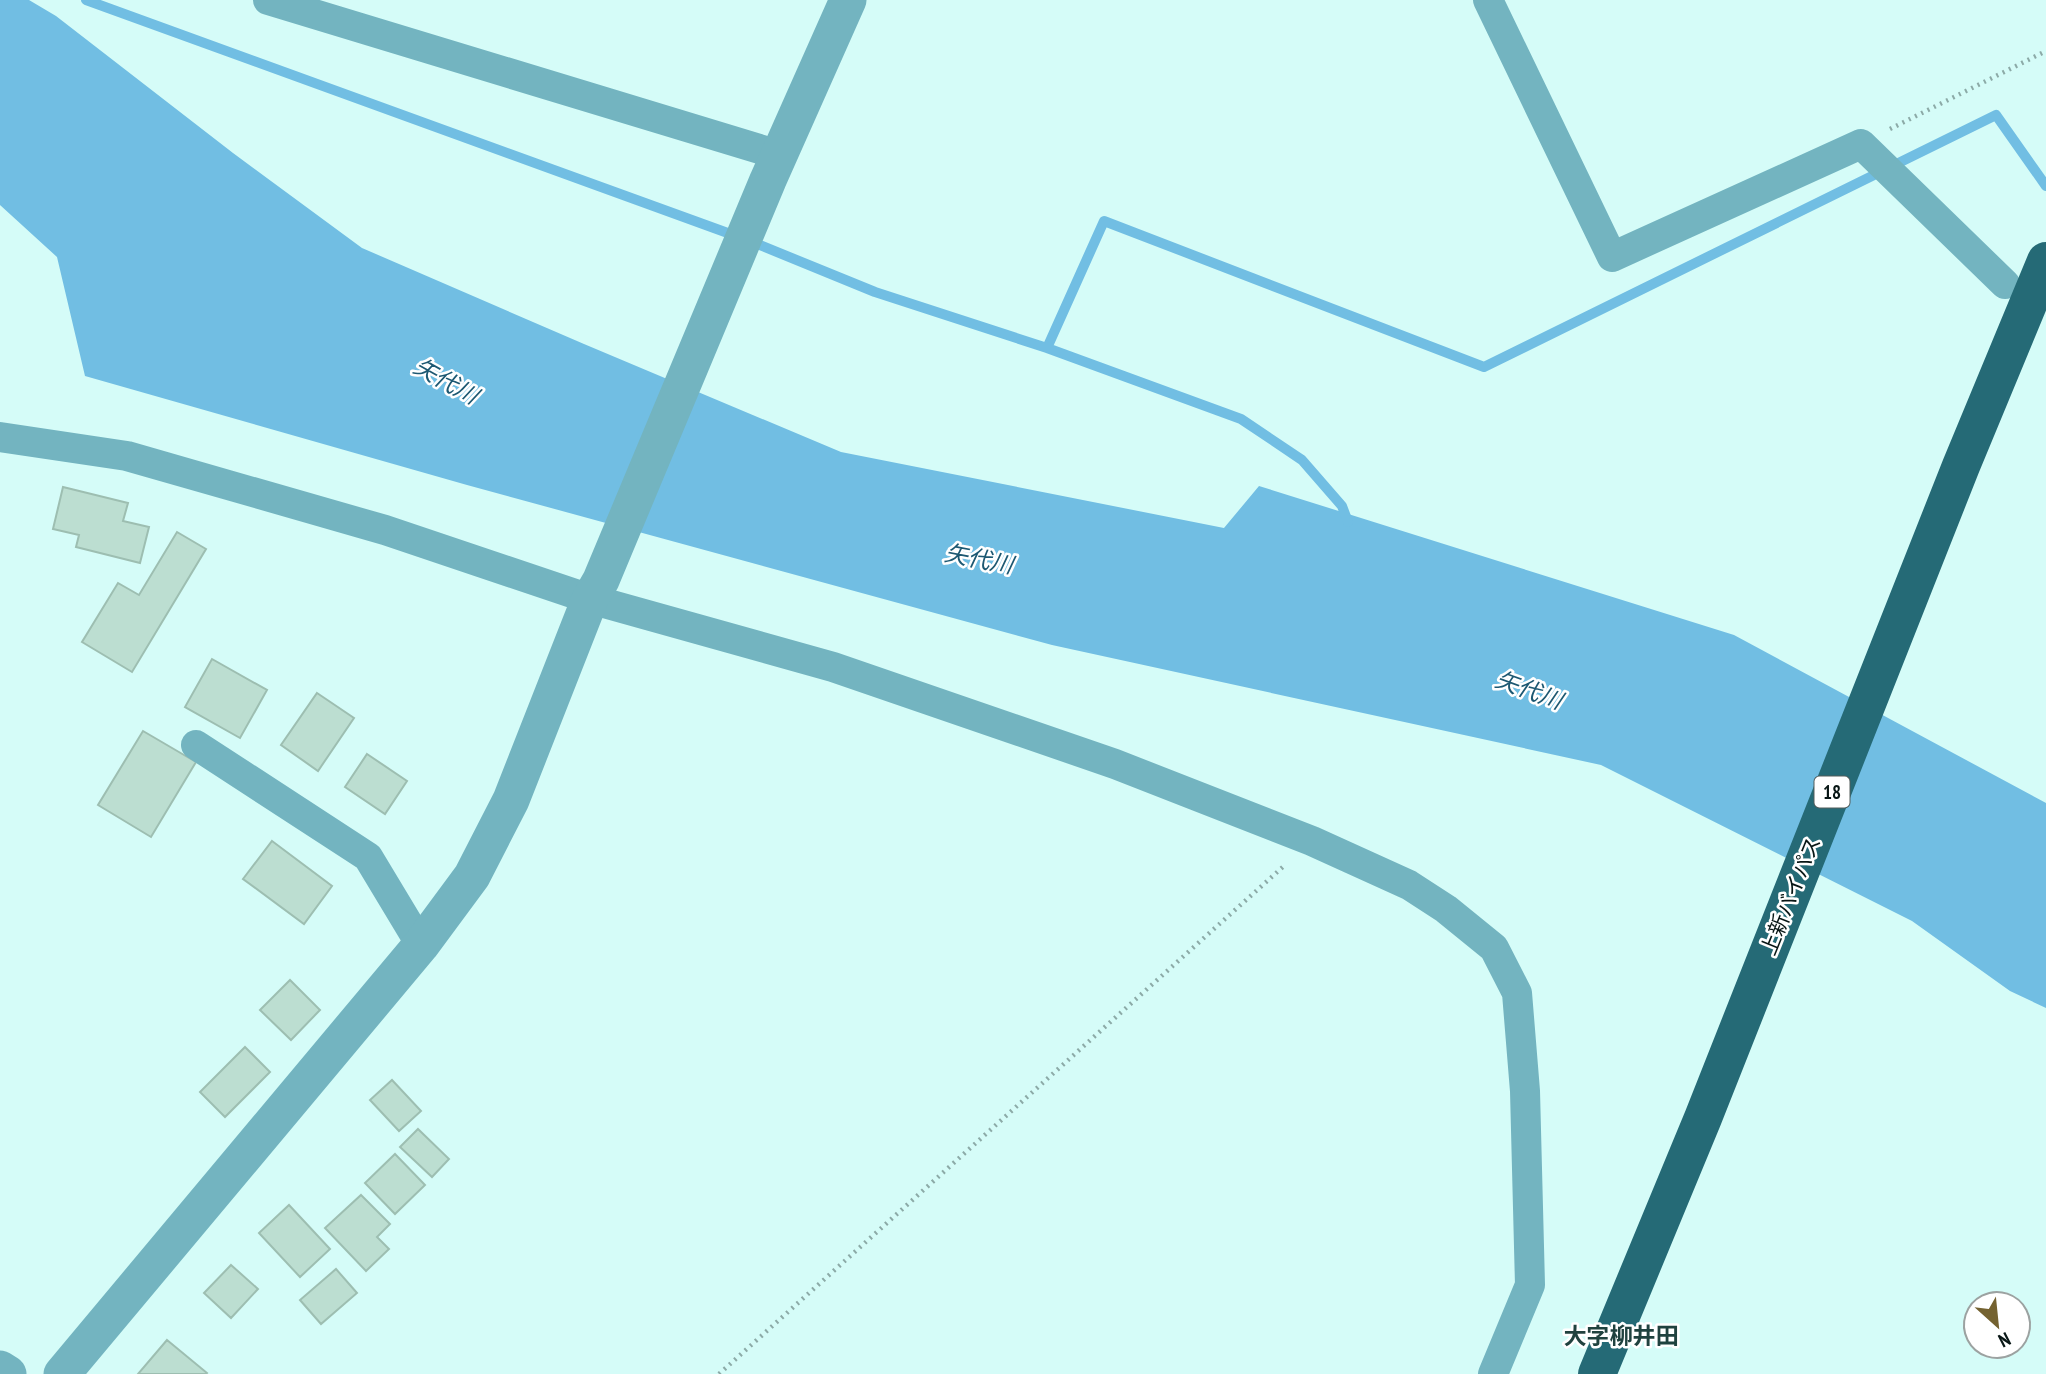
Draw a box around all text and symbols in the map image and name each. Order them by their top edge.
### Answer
water label: 矢代川 [409,351,486,411]
water label: 矢代川 [942,538,1019,580]
water label: 矢代川 [1492,664,1569,716]
road number: 18 [1814,776,1850,807]
street label: 上新バイパス [1754,833,1827,959]
north arrow [1962,1290,2032,1360]
district label: 大字柳井田 [1564,1321,1679,1350]
text: N [1995,1327,2015,1353]

